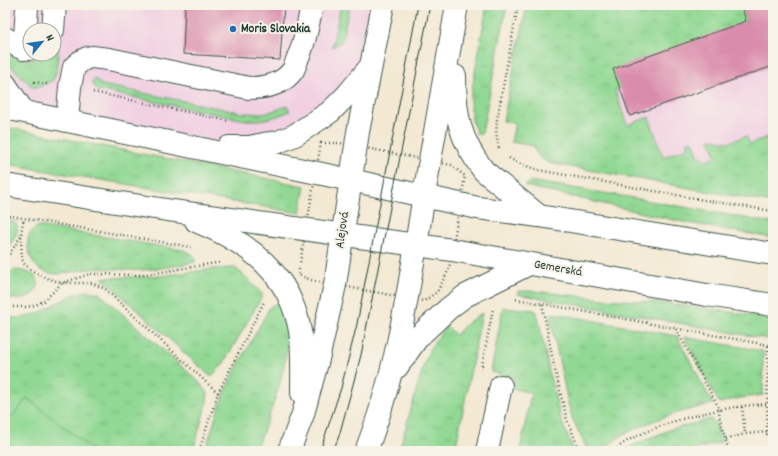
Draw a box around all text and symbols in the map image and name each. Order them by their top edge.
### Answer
place label: Moris Slovakia [241,20,311,39]
north arrow [22,22,62,62]
marker: Moris Slovakia [228,24,238,34]
text: N [41,32,58,45]
street label: Alejová [331,210,355,250]
street label: Gemerská [532,255,584,283]

